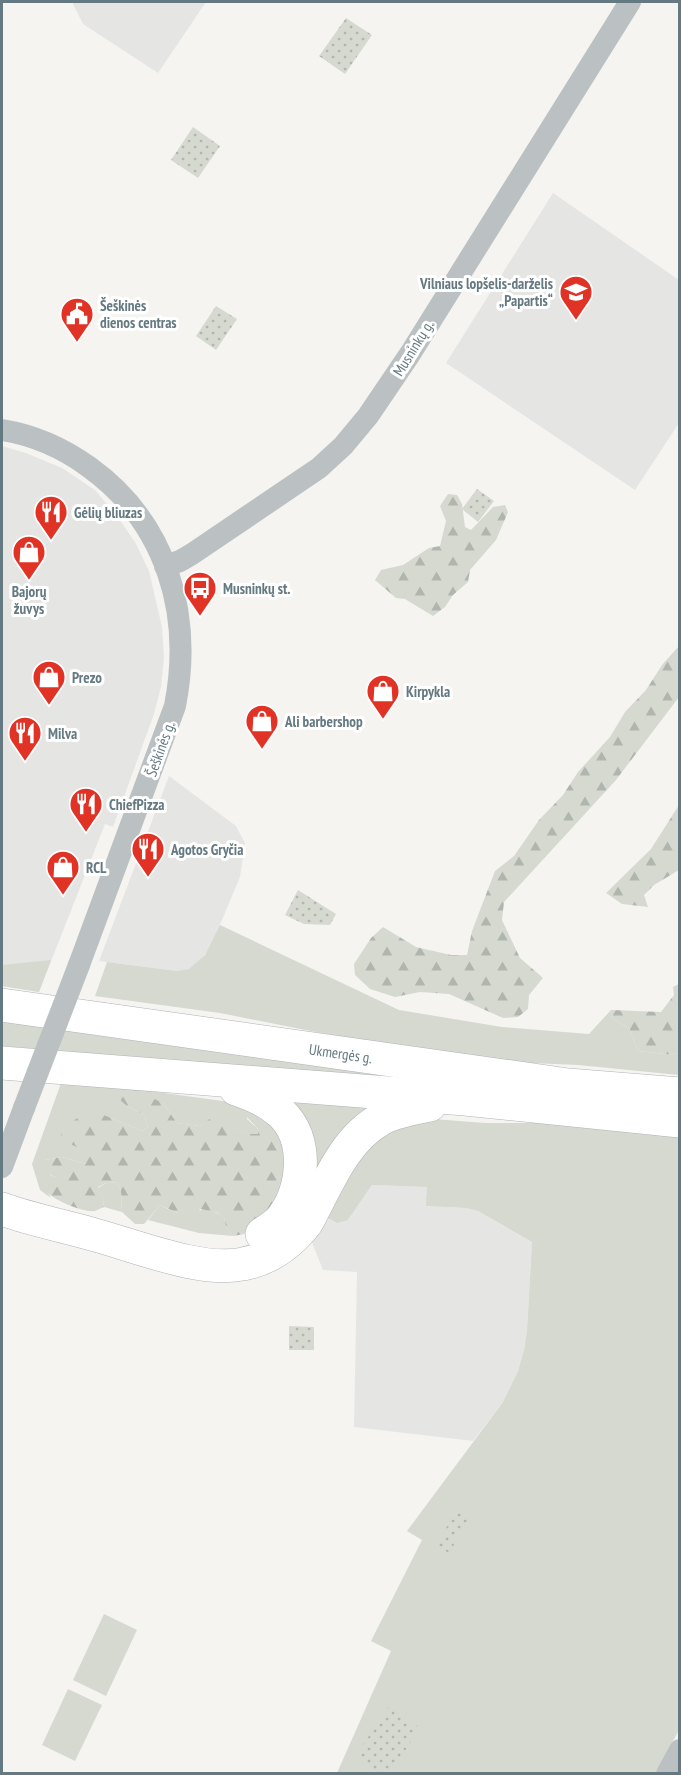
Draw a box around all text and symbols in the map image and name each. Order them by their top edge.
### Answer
place label: Vilniaus lopšelis-darželis „Papartis“ [419,274,553,310]
school or university icon: Vilniaus lopšelis-darželis „Papartis“ [558,274,594,321]
public building icon: Šeškinės dienos centras [59,296,95,343]
place label: Šeškinės dienos centras [100,296,177,332]
street label: Musninkų g. [388,316,438,379]
restaurant icon: Gėlių bliuzas [33,494,69,541]
place label: Gėlių bliuzas [74,503,142,522]
shop icon: Bajorų žuvys [11,534,47,581]
bus stop icon: Musninkų st. [182,570,218,617]
place label: Musninkų st. [223,579,291,598]
place label: Bajorų žuvys [12,582,47,618]
shop icon: Prezo [31,659,67,706]
place label: Prezo [72,668,102,687]
shop icon: Kirpykla [365,673,401,720]
place label: Kirpykla [406,682,450,701]
shop icon: Ali barbershop [244,703,280,750]
place label: Ali barbershop [284,712,363,731]
restaurant icon: Milva [7,715,43,762]
street label: Šeškinės g. [141,719,179,779]
place label: Milva [48,724,77,743]
restaurant icon: ChiefPizza [68,786,104,833]
place label: ChiefPizza [109,795,165,814]
restaurant icon: Agotos Gryčia [130,831,166,878]
place label: Agotos Gryčia [170,840,243,859]
shop icon: RCL [45,849,81,896]
place label: RCL [86,858,107,877]
street label: Ukmergės g. [308,1039,374,1067]

